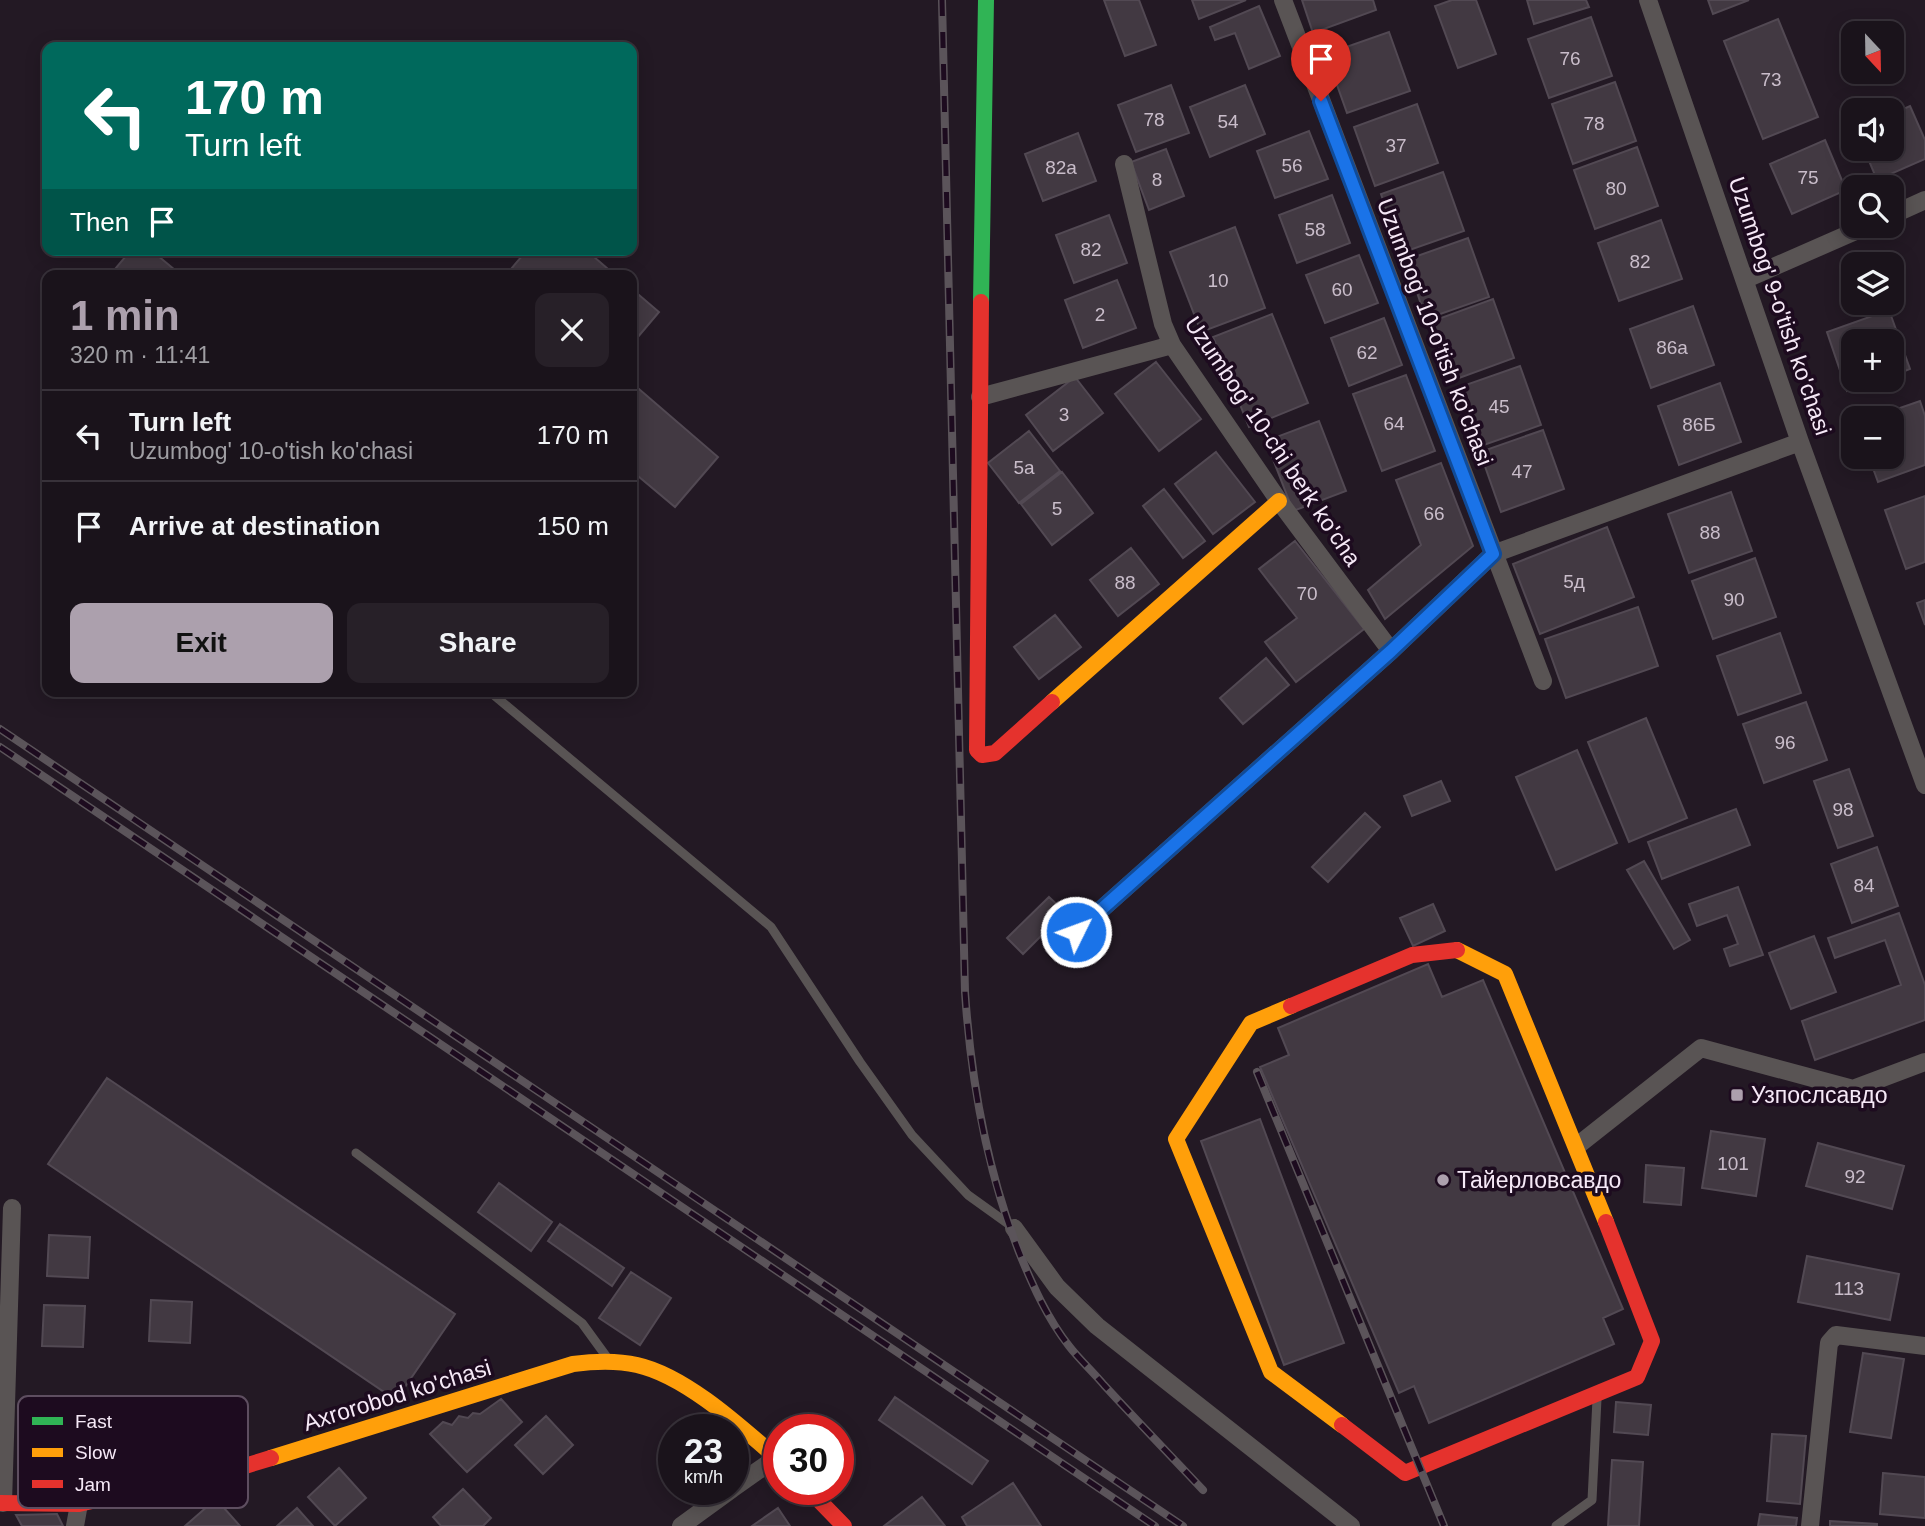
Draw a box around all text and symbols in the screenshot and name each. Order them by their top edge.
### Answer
north arrow [1841,21,1904,84]
map controls [1841,21,1904,469]
pin [1291,29,1351,101]
icon: arrive [1302,40,1340,78]
house number: 76 [1559,48,1581,69]
house number: 73 [1760,69,1782,90]
icon: left [70,70,161,161]
text: 170 m [185,70,324,124]
button: sound [1841,98,1904,161]
house number: 78 [1143,109,1165,130]
house number: 54 [1217,111,1239,132]
house number: 78 [1583,113,1605,134]
text: Turn left [185,127,301,163]
house number: 37 [1385,135,1407,156]
house number: 56 [1281,155,1303,176]
house number: 82a [1045,157,1077,178]
house number: 75 [1797,167,1819,188]
house number: 8 [1152,169,1162,190]
street label: Uzumbog' 9-o'tish ko'chasi [1724,173,1836,439]
button: search [1841,175,1904,238]
house number: 80 [1605,178,1627,199]
street label: Uzumbog' 10-o'tish ko'chasi [1372,195,1498,469]
icon: arrive [143,203,181,241]
text: Then [70,207,129,237]
house number: 58 [1304,219,1326,240]
house number: 82 [1080,239,1102,260]
house number: 82 [1629,251,1651,272]
button: layers [1841,252,1904,315]
house number: 10 [1207,270,1229,291]
house number: 60 [1331,279,1353,300]
text: 1 min [70,292,180,339]
button: close [535,293,609,367]
house number: 2 [1095,304,1105,325]
street label: Uzumbog' 10-chi berk ko'cha [1180,311,1366,571]
button: + [1841,329,1904,392]
house number: 86a [1656,337,1688,358]
text: 320 m · 11:41 [70,342,210,368]
house number: 62 [1356,342,1378,363]
house number: 45 [1488,396,1510,417]
house number: 3 [1059,404,1069,425]
button: − [1841,406,1904,469]
text: Turn left [129,407,231,437]
house number: 64 [1383,413,1405,434]
house number: 86Б [1682,414,1716,435]
icon: left [70,417,108,455]
text: 170 m [537,420,609,450]
text: Uzumbog' 10-o'tish ko'chasi [129,438,413,464]
house number: 5a [1013,457,1035,478]
house number: 47 [1511,461,1533,482]
house number: 5 [1052,498,1062,519]
house number: 66 [1423,503,1445,524]
icon: arrive [70,508,108,546]
text: Arrive at destination [129,511,380,541]
text: 150 m [537,511,609,541]
house number: 88 [1699,522,1721,543]
house number: 5д [1563,571,1585,592]
house number: 88 [1114,572,1136,593]
house number: 70 [1296,583,1318,604]
house number: 90 [1723,589,1745,610]
button: Exit [70,603,333,683]
button: Share [347,603,609,683]
house number: 96 [1774,732,1796,753]
house number: 98 [1832,799,1854,820]
house number: 84 [1853,875,1875,896]
position arrow [1039,895,1113,969]
place label: Узпослсавдо [1751,1082,1888,1108]
marker: Узпослсавдо [1729,1087,1745,1103]
house number: 101 [1717,1153,1749,1174]
house number: 92 [1844,1166,1866,1187]
place label: Тайерловсавдо [1457,1167,1621,1193]
marker: Тайерловсавдо [1435,1172,1451,1188]
house number: 113 [1834,1278,1864,1299]
street label: Axrorobod ko'chasi [300,1354,494,1436]
legend [18,1396,248,1508]
text: Fast [75,1411,113,1432]
speed limit sign: 30 [763,1414,854,1505]
text: 23 [684,1431,723,1470]
text: Slow [75,1442,116,1463]
text: km/h [684,1467,723,1487]
text: Jam [75,1474,111,1495]

